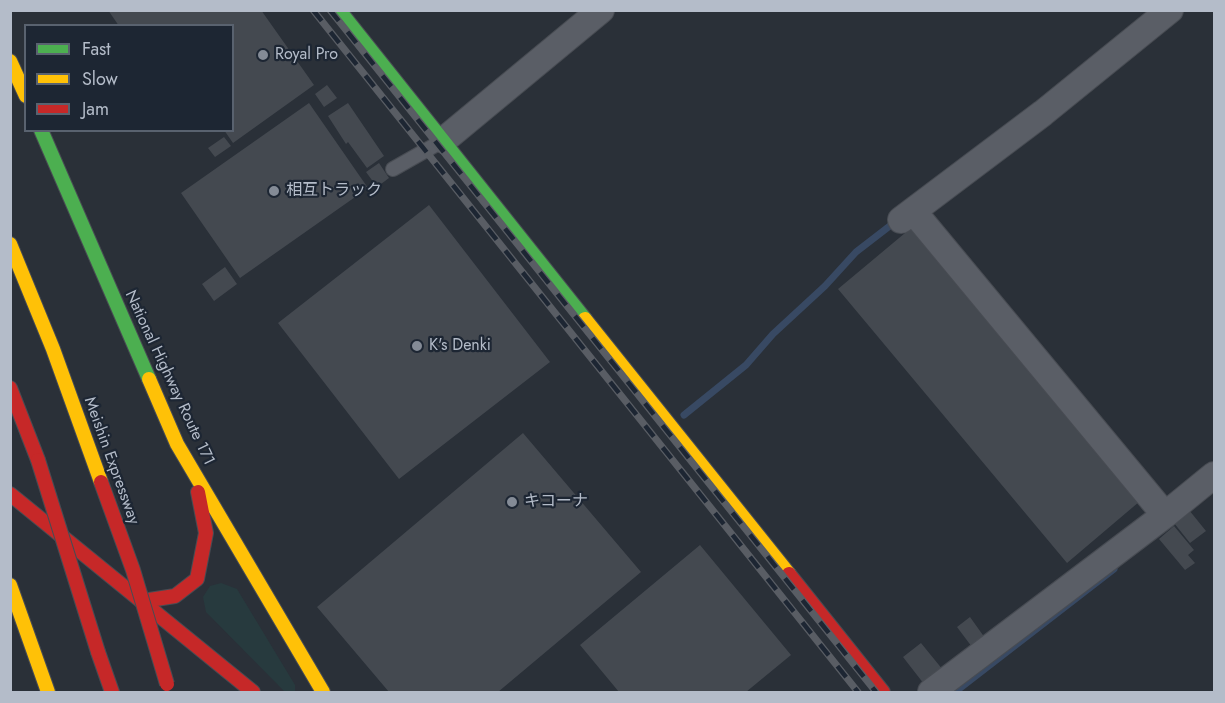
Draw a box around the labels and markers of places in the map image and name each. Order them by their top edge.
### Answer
place label: Royal Pro [275,45,338,65]
marker: Royal Pro [256,48,270,62]
place label: 相互トラック [286,181,382,201]
marker: 相互トラック [267,184,281,198]
place label: K's Denki [429,336,491,356]
marker: K's Denki [410,339,424,353]
place label: キコーナ [524,492,588,512]
marker: キコーナ [505,495,519,509]

